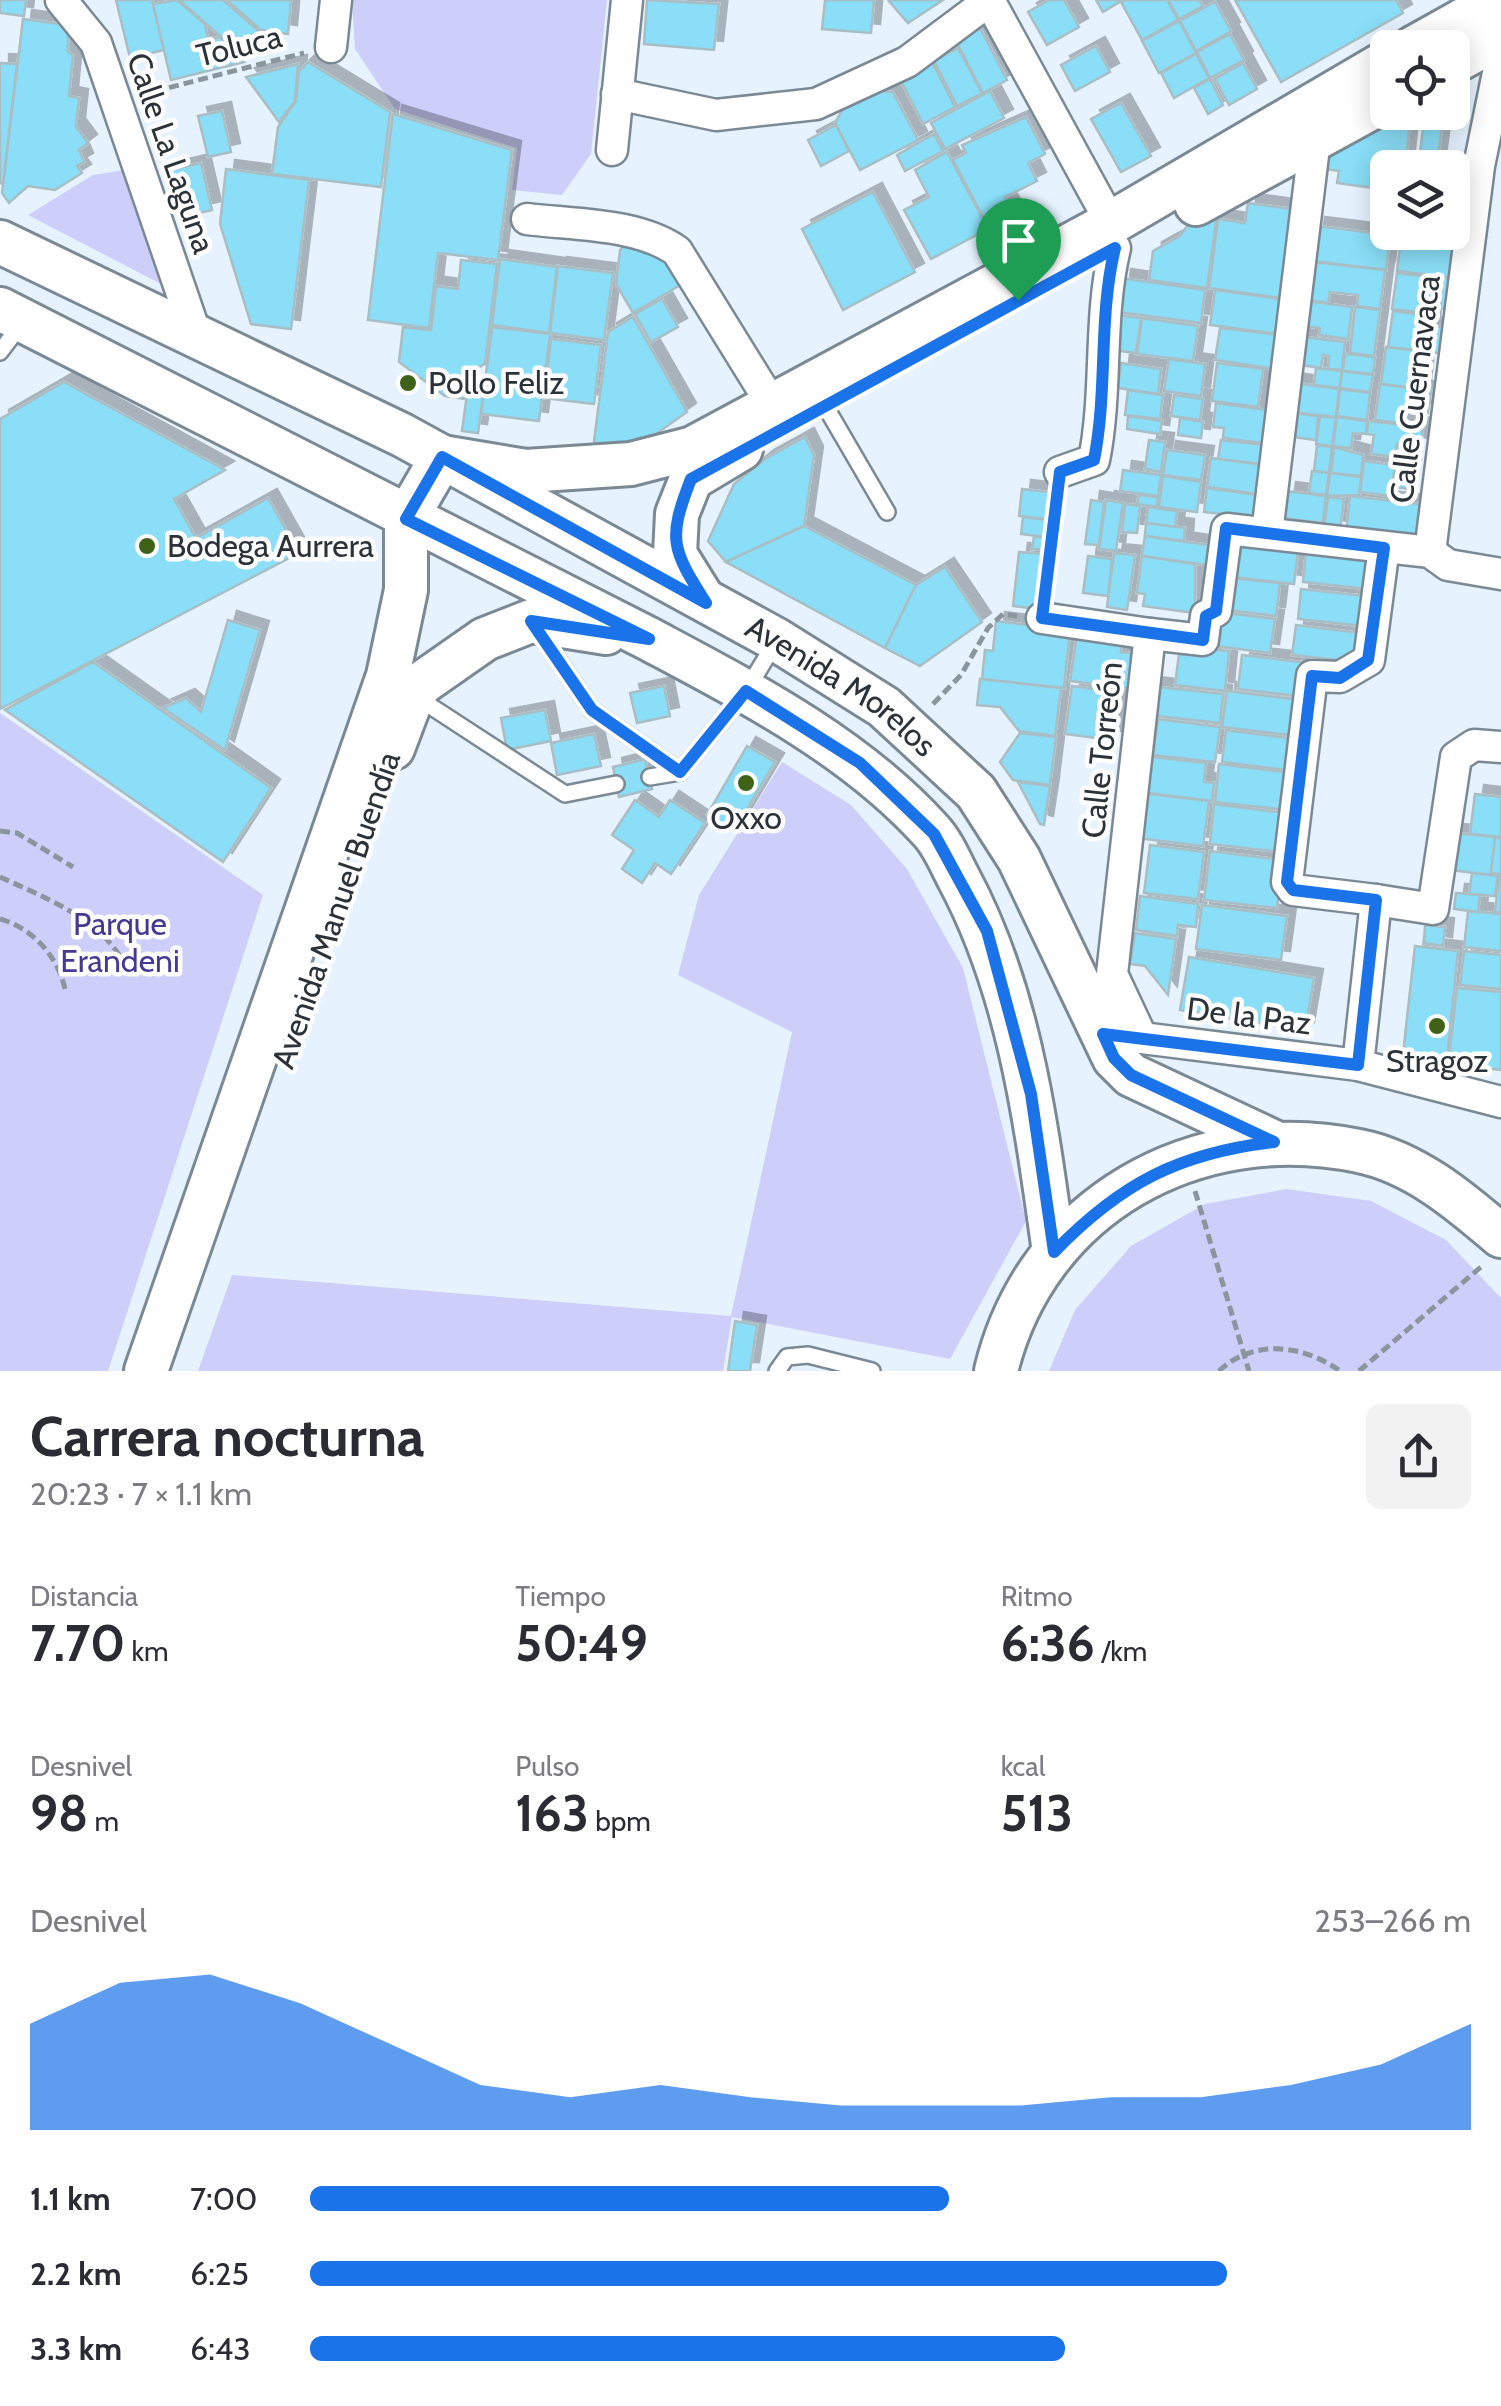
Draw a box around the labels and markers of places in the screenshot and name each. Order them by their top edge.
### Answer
pin [976,198,1061,301]
place label: Pollo Feliz [428,363,564,402]
marker: Pollo Feliz [397,372,419,394]
place label: Bodega Aurrera [167,526,375,565]
marker: Bodega Aurrera [136,535,158,557]
marker: Oxxo [735,772,757,794]
place label: Oxxo [710,798,782,837]
marker: Stragoz [1426,1015,1448,1037]
place label: Stragoz [1386,1041,1488,1080]

